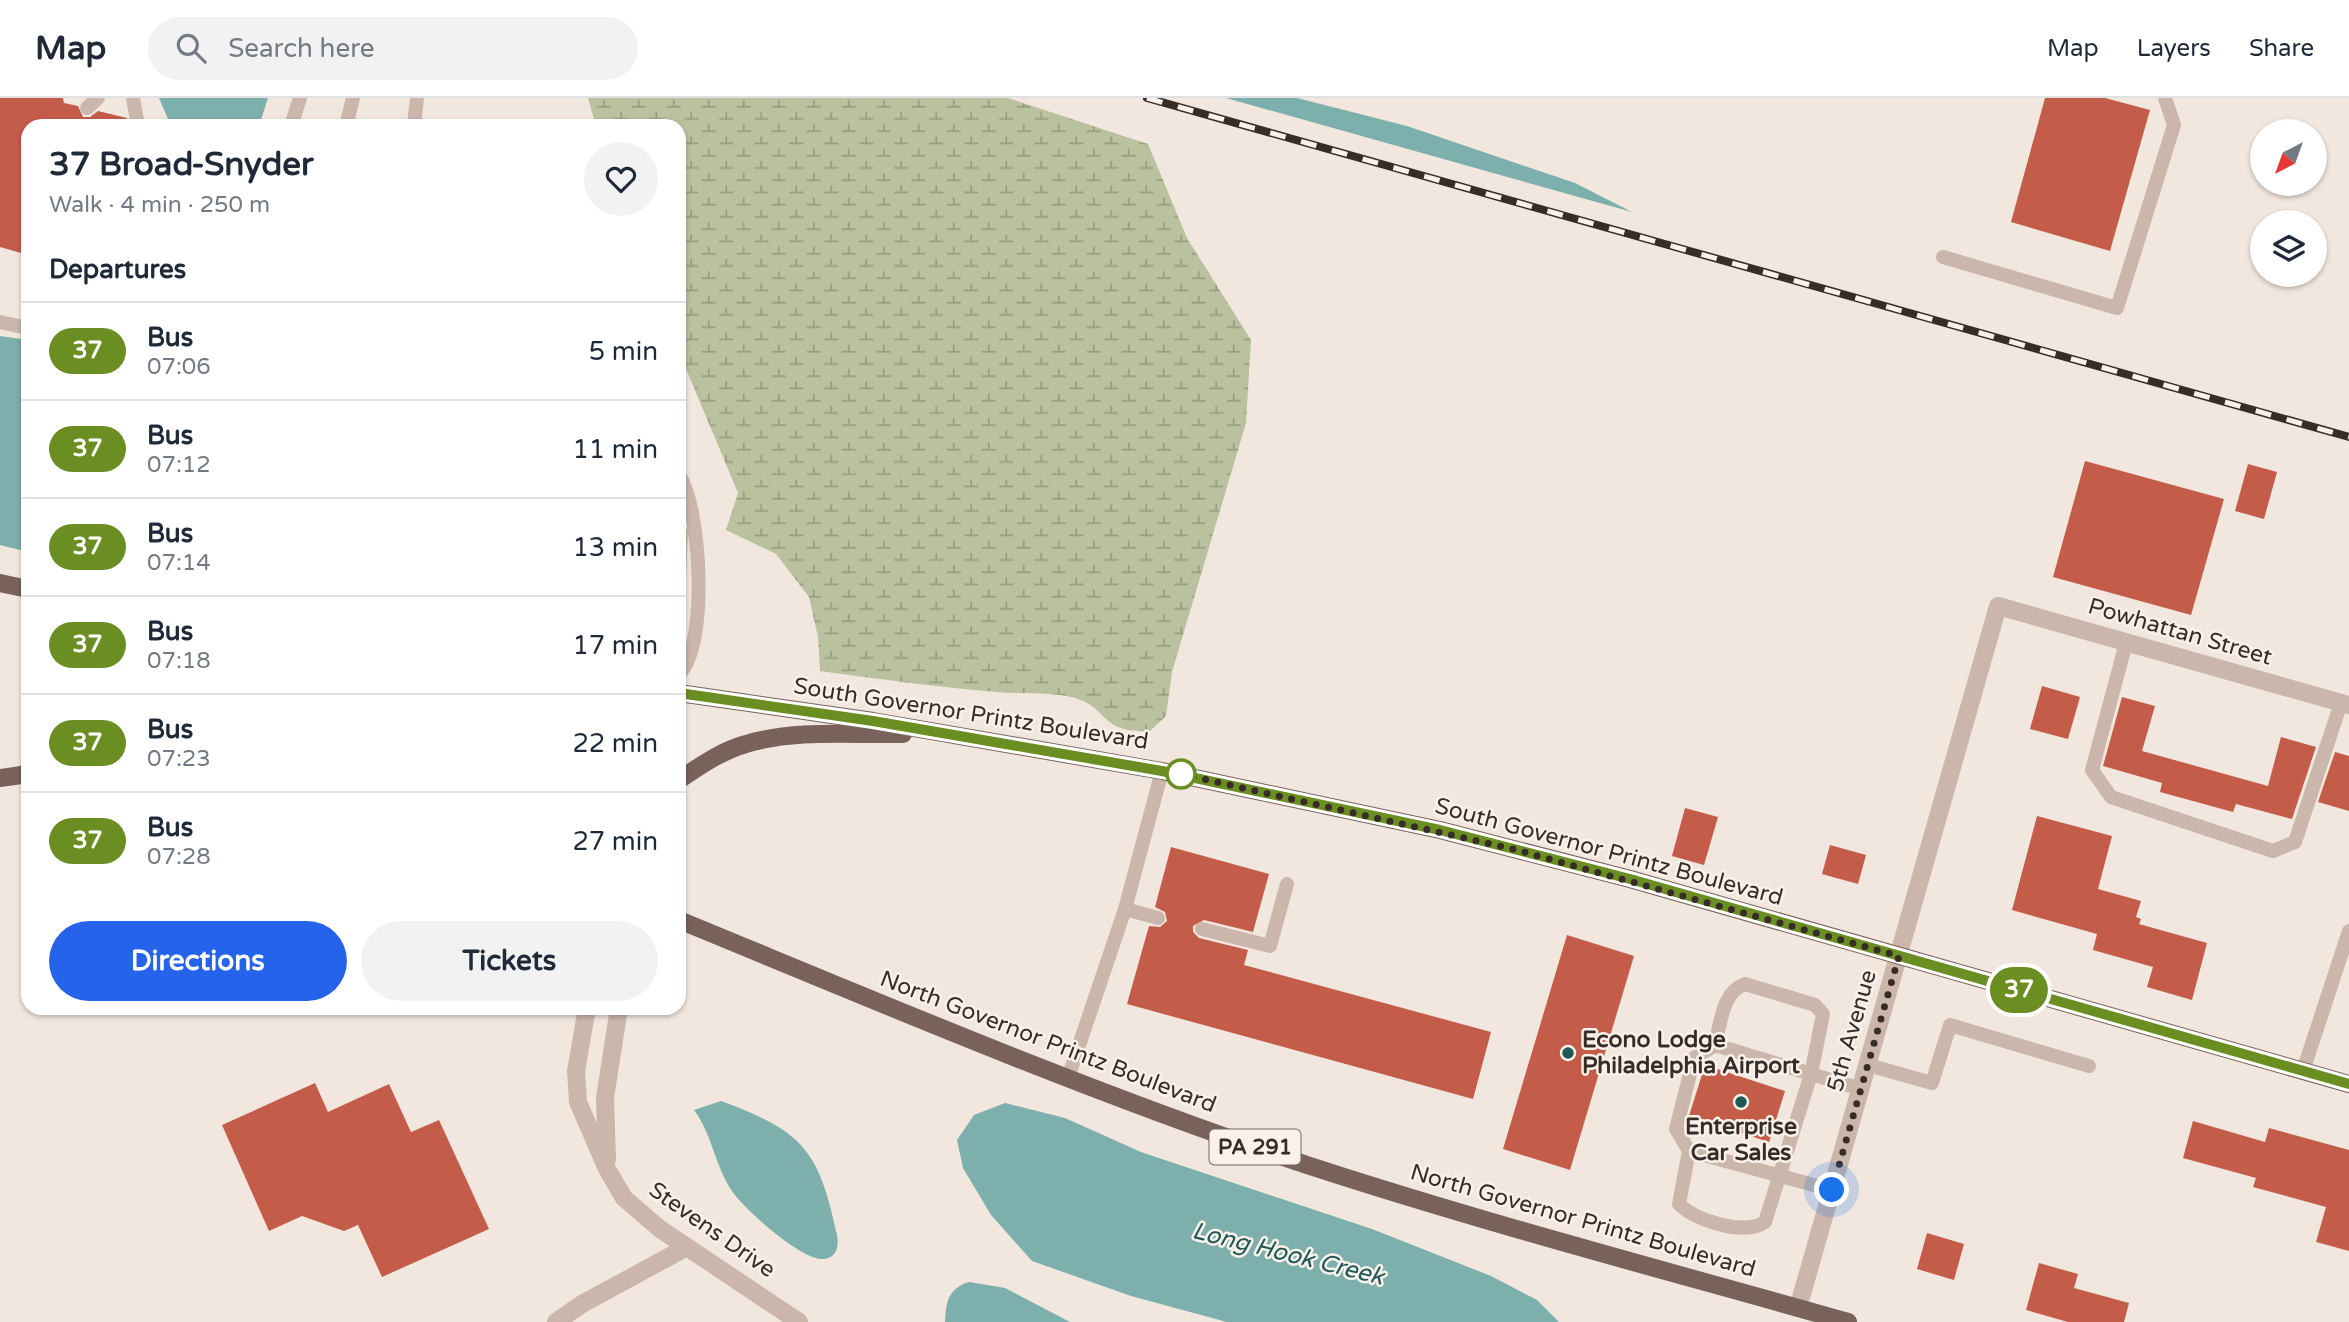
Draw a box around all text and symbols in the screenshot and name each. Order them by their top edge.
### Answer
search box [148,17,638,80]
text: Map [35,29,106,68]
icon: search [172,29,210,67]
text: Search here [228,33,374,64]
text: Map [2047,34,2099,63]
text: Layers [2137,34,2211,63]
text: Share [2249,34,2314,63]
north arrow [2250,119,2328,196]
map controls [2250,119,2327,287]
button: heart [584,142,658,216]
text: 37 Broad-Snyder [49,145,314,184]
text: Walk · 4 min · 250 m [49,191,270,219]
button: layers [2250,210,2327,287]
text: Departures [49,254,186,285]
text: Bus [147,322,193,353]
text: 37 [72,336,103,365]
text: 5 min [589,336,658,367]
text: 07:06 [147,353,211,381]
text: Bus [147,420,193,451]
text: 37 [72,434,103,463]
text: 11 min [572,434,658,465]
text: 07:12 [147,451,211,479]
text: Bus [147,518,193,549]
text: 37 [72,532,103,561]
text: 13 min [572,532,658,563]
text: 07:14 [147,549,211,577]
street label: Powhattan Street [2085,592,2275,672]
text: Bus [147,616,193,647]
text: 37 [72,630,103,659]
text: 17 min [572,630,658,661]
text: 07:18 [147,647,211,675]
street label: South Governor Printz Boulevard [792,672,1150,756]
text: Bus [147,714,193,745]
text: 37 [72,728,103,757]
text: 22 min [572,728,658,759]
text: 07:23 [147,745,211,773]
unlabelled marker [1166,759,1196,789]
street label: South Governor Printz Boulevard [1432,792,1786,912]
text: Bus [147,812,193,843]
text: 37 [72,826,103,855]
text: 27 min [572,826,658,857]
text: 07:28 [147,843,211,871]
button: Directions [49,921,347,1001]
button: Tickets [361,921,658,1001]
street label: North Governor Printz Boulevard [876,965,1220,1119]
street label: 5th Avenue [1821,967,1883,1095]
line badge: 37 [1988,967,2050,1013]
text: 37 [2004,975,2034,1004]
place label: Econo Lodge Philadelphia Airport [1582,1026,1800,1080]
marker: Econo Lodge Philadelphia Airport [1560,1045,1576,1061]
marker: Enterprise Car Sales [1733,1094,1749,1110]
place label: Enterprise Car Sales [1685,1113,1797,1167]
road number: PA 291 [1210,1130,1300,1164]
street label: North Governor Printz Boulevard [1407,1158,1759,1284]
your location [1814,1172,1849,1207]
street label: Stevens Drive [643,1176,781,1284]
water label: Long Hook Creek [1189,1216,1389,1292]

